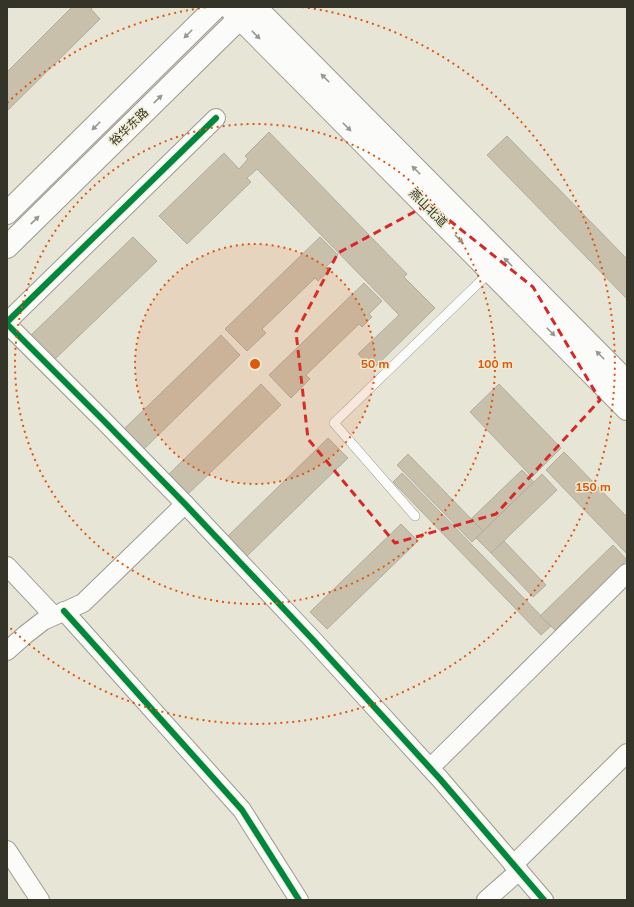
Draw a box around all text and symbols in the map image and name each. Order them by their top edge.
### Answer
one-way arrow [183,29,193,39]
one-way arrow [251,30,261,40]
one-way arrow [320,73,330,83]
one-way arrow [153,94,163,104]
street label: 裕华东路 [106,105,151,149]
one-way arrow [91,121,101,131]
one-way arrow [343,122,352,132]
one-way arrow [411,165,421,175]
street label: 燕山北道 [406,185,451,230]
one-way arrow [30,215,40,225]
one-way arrow [454,234,464,244]
one-way arrow [503,257,513,267]
one-way arrow [546,327,555,337]
one-way arrow [595,350,604,359]
text: 50 m [361,356,389,371]
text: 100 m [477,356,513,371]
centre of rings [248,357,262,371]
text: 150 m [575,479,611,494]

